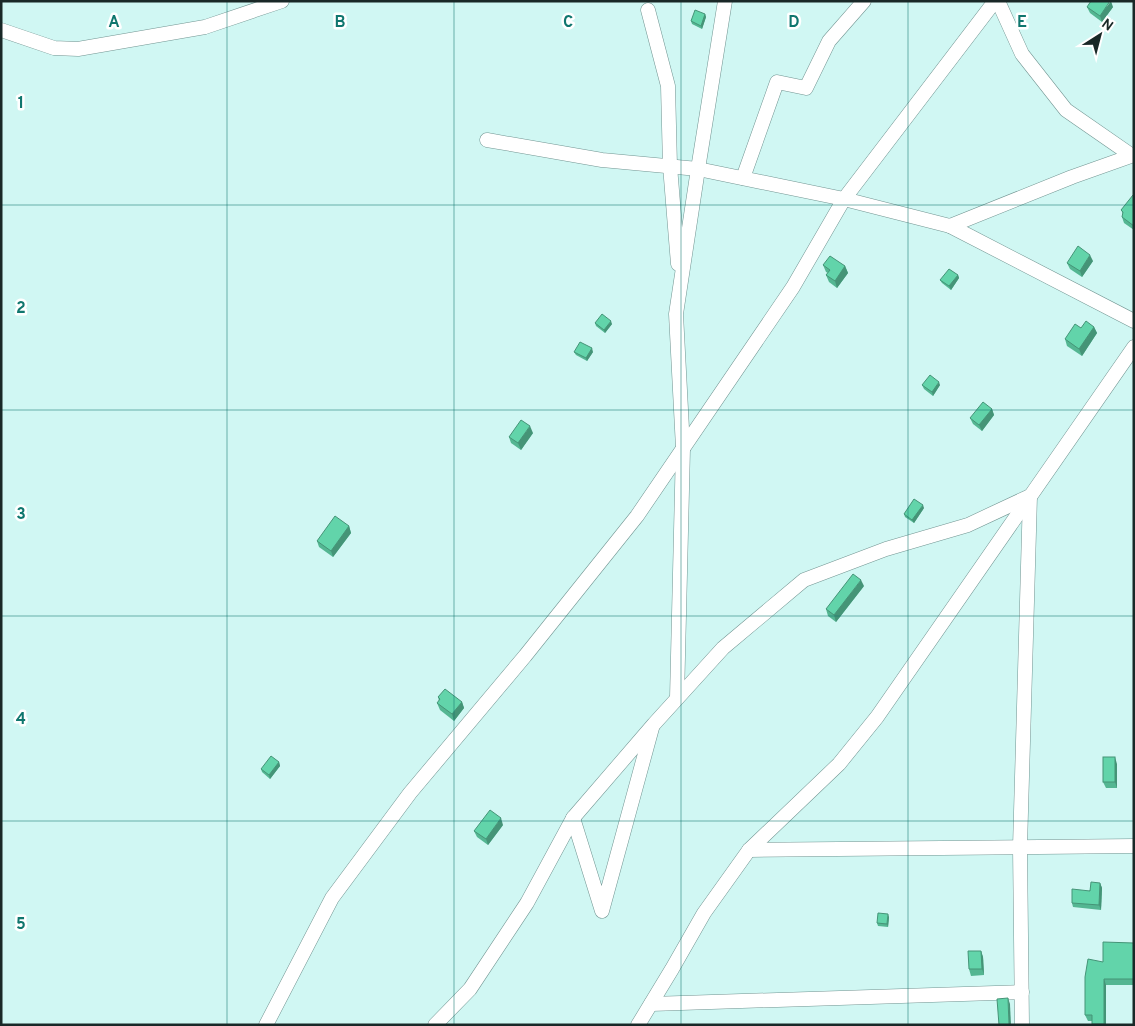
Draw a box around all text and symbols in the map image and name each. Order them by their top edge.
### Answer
north arrow [1075,10,1125,60]
text: A [108,13,120,33]
text: B [334,13,346,33]
text: C [563,13,573,33]
text: D [788,13,800,33]
text: E [1017,13,1027,33]
text: N [1098,16,1116,36]
text: 1 [18,94,24,114]
text: 2 [16,299,26,319]
text: 3 [16,505,26,525]
text: 4 [16,710,26,730]
text: 5 [16,915,26,935]

